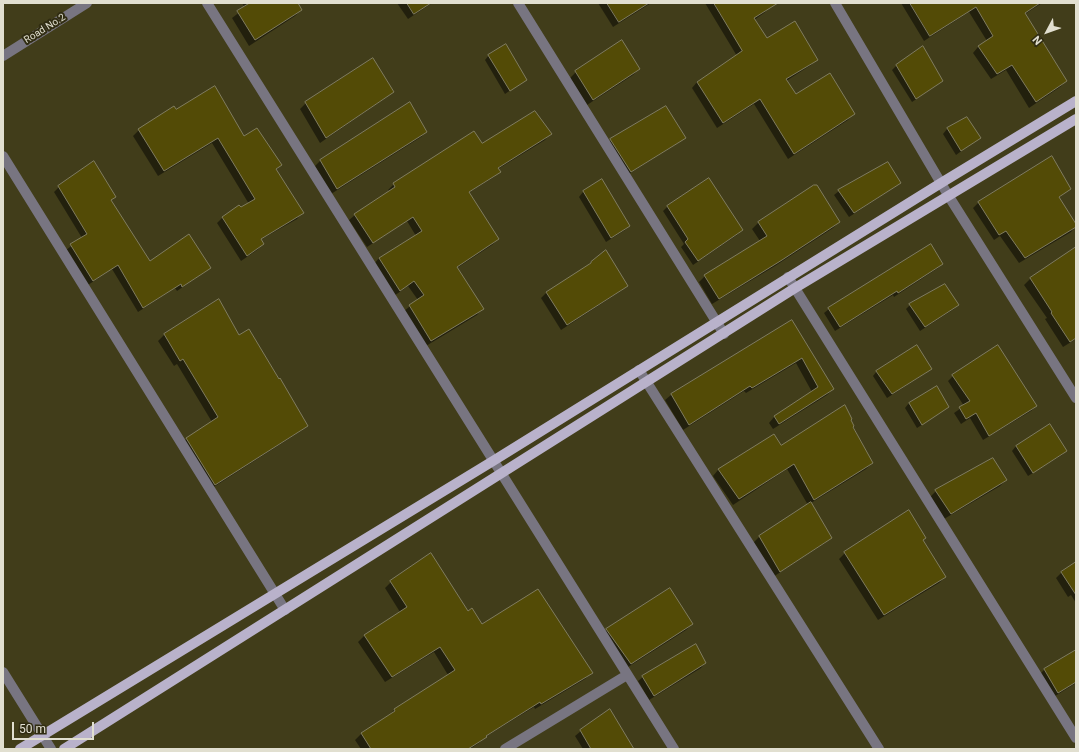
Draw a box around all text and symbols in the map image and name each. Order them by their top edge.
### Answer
street label: Road No.2 [22,12,68,46]
north arrow [1027,12,1067,52]
text: N [1030,33,1045,47]
scale bar [14,714,96,740]
text: 50 m [19,722,46,736]

